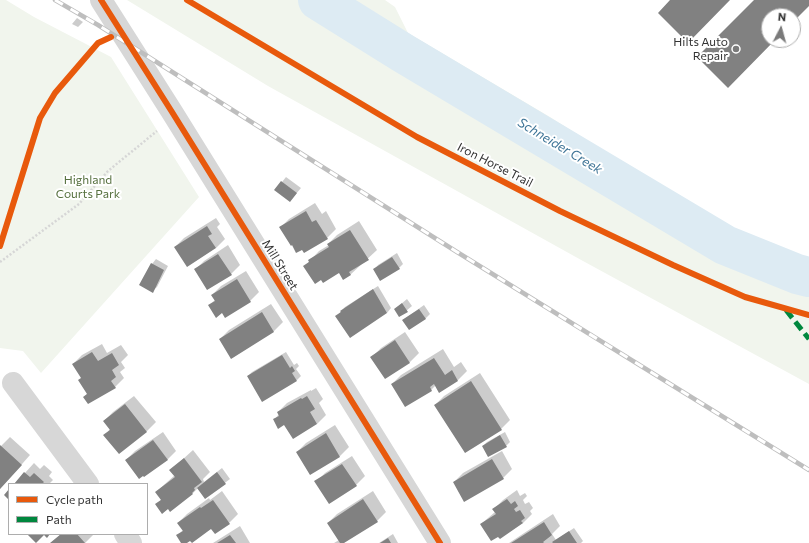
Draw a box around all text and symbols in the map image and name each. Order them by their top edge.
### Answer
north arrow [761,8,801,48]
text: N [777,10,787,23]
place label: Hilts Auto Repair [673,35,728,63]
marker: Hilts Auto Repair [731,44,741,54]
water label: Schneider Creek [515,115,605,177]
street label: Iron Horse Trail [455,140,535,190]
park label: Highland Courts Park [56,173,120,201]
street label: Mill Street [259,237,301,293]
legend [8,483,148,535]
text: Cycle path [46,492,103,506]
text: Path [46,512,72,526]

